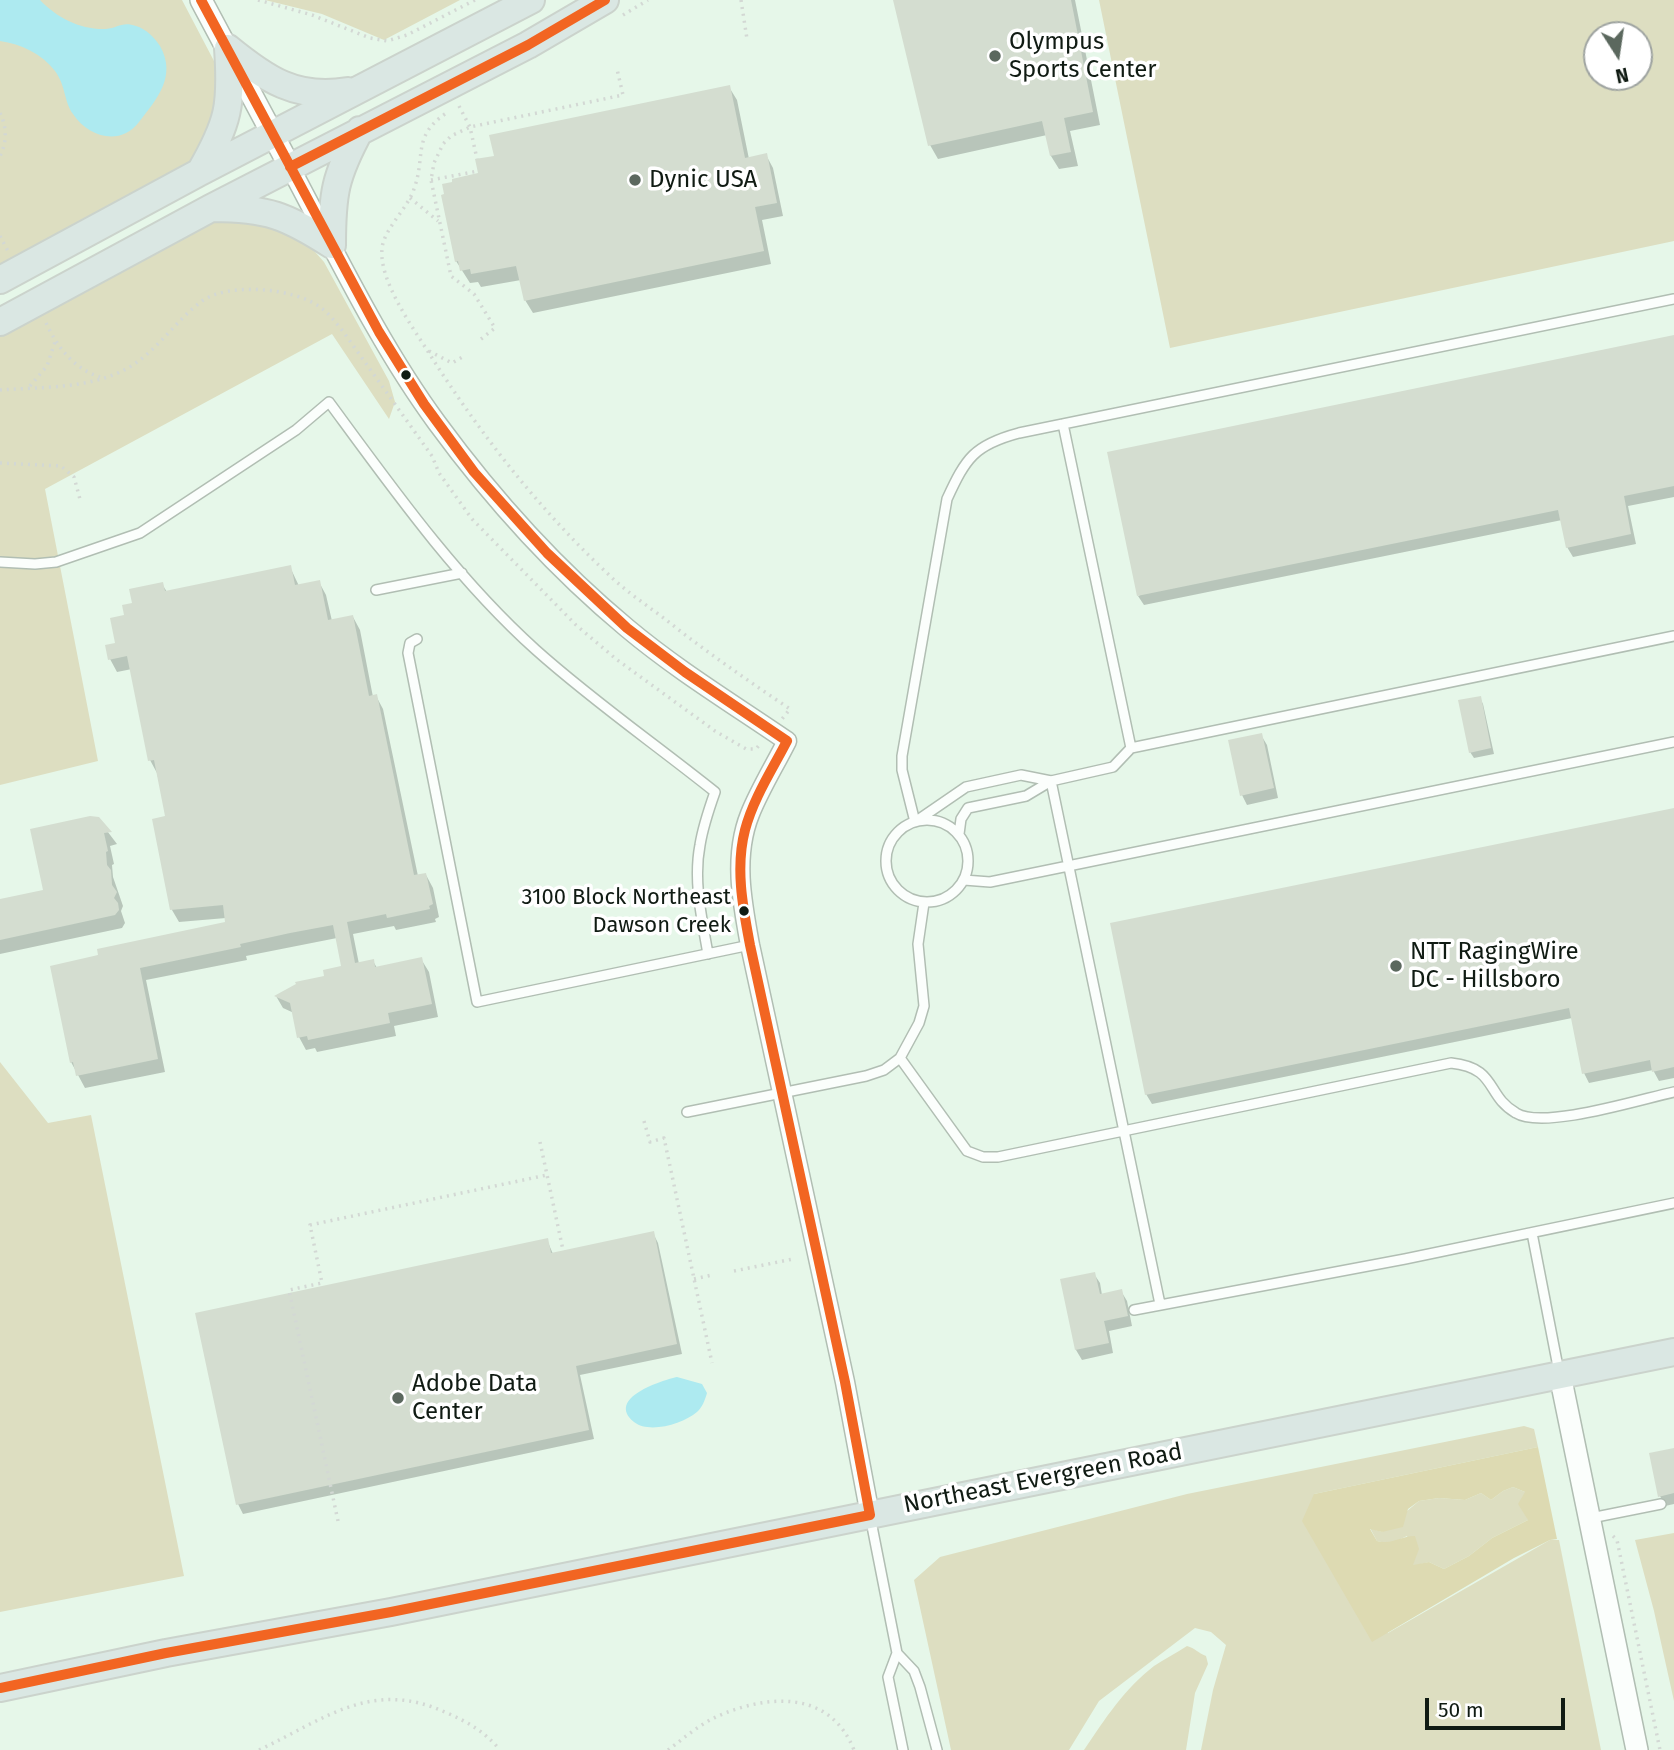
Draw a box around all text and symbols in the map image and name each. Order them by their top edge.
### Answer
north arrow [1583,21,1653,91]
place label: Olympus Sports Center [1009,28,1157,84]
marker: Olympus Sports Center [987,48,1003,64]
text: N [1614,63,1631,88]
place label: Dynic USA [649,166,757,194]
marker: Dynic USA [627,172,643,188]
unlabelled marker [399,368,413,382]
place label: 3100 Block Northeast Dawson Creek [522,885,731,936]
marker: 3100 Block Northeast Dawson Creek [737,904,751,918]
place label: NTT RagingWire DC - Hillsboro [1410,938,1579,994]
marker: NTT RagingWire DC - Hillsboro [1388,958,1404,974]
place label: Adobe Data Center [412,1370,538,1426]
marker: Adobe Data Center [390,1390,406,1406]
street label: Northeast Evergreen Road [901,1438,1185,1520]
scale bar [1429,1684,1569,1728]
text: 50 m [1438,1697,1484,1723]

